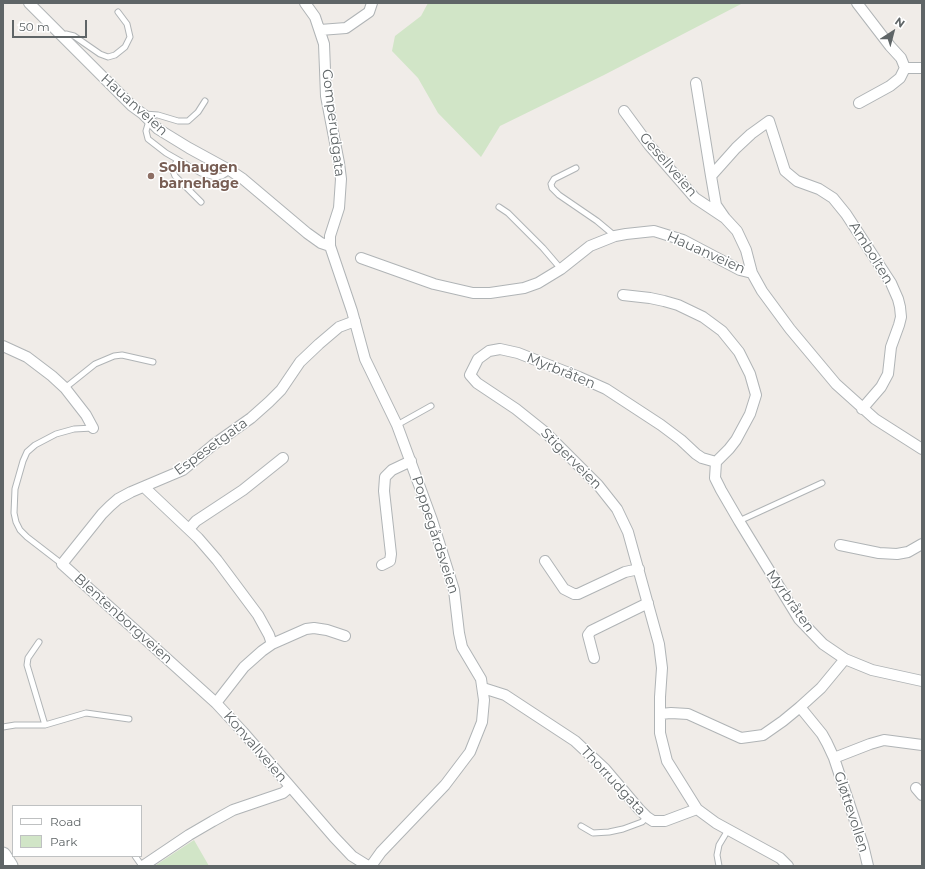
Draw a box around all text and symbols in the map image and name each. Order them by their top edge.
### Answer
scale bar [14,12,89,38]
north arrow [873,12,913,52]
text: N [892,14,908,31]
text: 50 m [19,19,50,34]
street label: Gomperudgata [318,68,348,178]
street label: Hauanveien [97,71,171,139]
street label: Gesellveien [636,129,700,201]
place label: Solhaugen barnehage [159,160,239,192]
marker: Solhaugen barnehage [146,171,156,181]
street label: Ambolten [845,219,897,287]
street label: Hauanveien [664,228,748,278]
street label: Myrbråten [524,350,598,392]
street label: Espesetgata [171,415,251,479]
street label: Stigerveien [537,425,605,493]
street label: Poppegårdsveien [408,474,462,596]
street label: Myrbråten [762,566,818,636]
street label: Blentenborgveien [70,570,176,668]
street label: Konvallveien [220,708,290,786]
street label: Thorrudgata [577,743,649,819]
street label: Gløttevollen [830,769,872,855]
legend [12,805,142,857]
text: Road [50,814,81,829]
text: Park [50,834,77,849]

